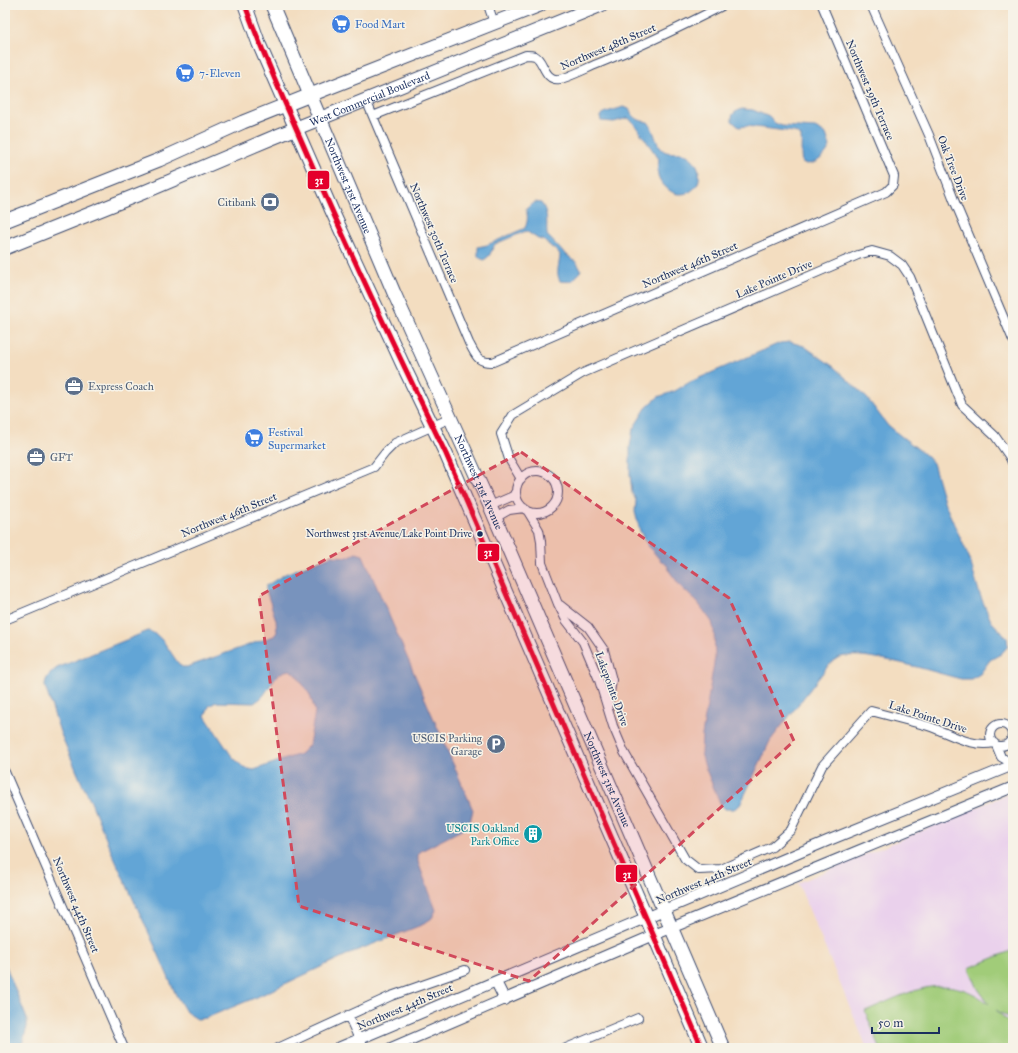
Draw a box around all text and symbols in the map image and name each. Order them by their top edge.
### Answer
supermarket icon: Food Mart [330,13,352,35]
place label: Food Mart [355,18,405,31]
street label: Northwest 48th Street [558,21,658,73]
street label: Northwest 29th Terrace [843,38,897,143]
supermarket icon: 7-Eleven [174,62,196,84]
place label: 7-Eleven [199,67,240,80]
street label: West Commercial Boulevard [307,68,432,129]
street label: Oak Tree Drive [935,134,972,203]
street label: Northwest 31st Avenue [322,136,375,236]
line badge: 31 [307,170,330,190]
text: 31 [315,174,324,188]
street label: Northwest 30th Terrace [407,181,461,285]
bank icon: Citibank [259,191,281,213]
place label: Citibank [218,196,257,209]
street label: Northwest 46th Street [640,239,740,291]
street label: Lake Pointe Drive [734,257,814,301]
office icon: Express Coach [63,375,85,397]
place label: Express Coach [88,380,154,393]
place label: Festival Supermarket [268,426,326,452]
supermarket icon: Festival Supermarket [243,427,265,449]
street label: Northwest 31st Avenue [452,432,506,532]
office icon: GFT [25,446,47,468]
place label: GFT [50,451,73,464]
street label: Northwest 46th Street [179,490,279,540]
place label: Northwest 31st Avenue/Lake Point Drive [306,528,472,540]
marker: Northwest 31st Avenue/Lake Point Drive [475,529,485,539]
line badge: 31 [477,543,500,562]
text: 31 [484,546,493,560]
street label: Lakepointe Drive [592,650,632,729]
street label: Lake Pointe Drive [887,698,969,736]
street label: Northwest 31st Avenue [581,730,634,830]
place label: USCIS Parking Garage [412,732,483,758]
parking icon: USCIS Parking Garage [485,733,507,755]
place label: USCIS Oakland Park Office [446,822,519,848]
building icon: USCIS Oakland Park Office [522,823,544,845]
street label: Northwest 44th Street [50,855,102,955]
street label: Northwest 44th Street [654,855,754,907]
line badge: 31 [615,864,638,883]
text: 31 [623,868,632,882]
street label: Northwest 44th Street [355,981,455,1033]
scale bar [872,1009,939,1035]
text: 50 m [878,1016,903,1030]

